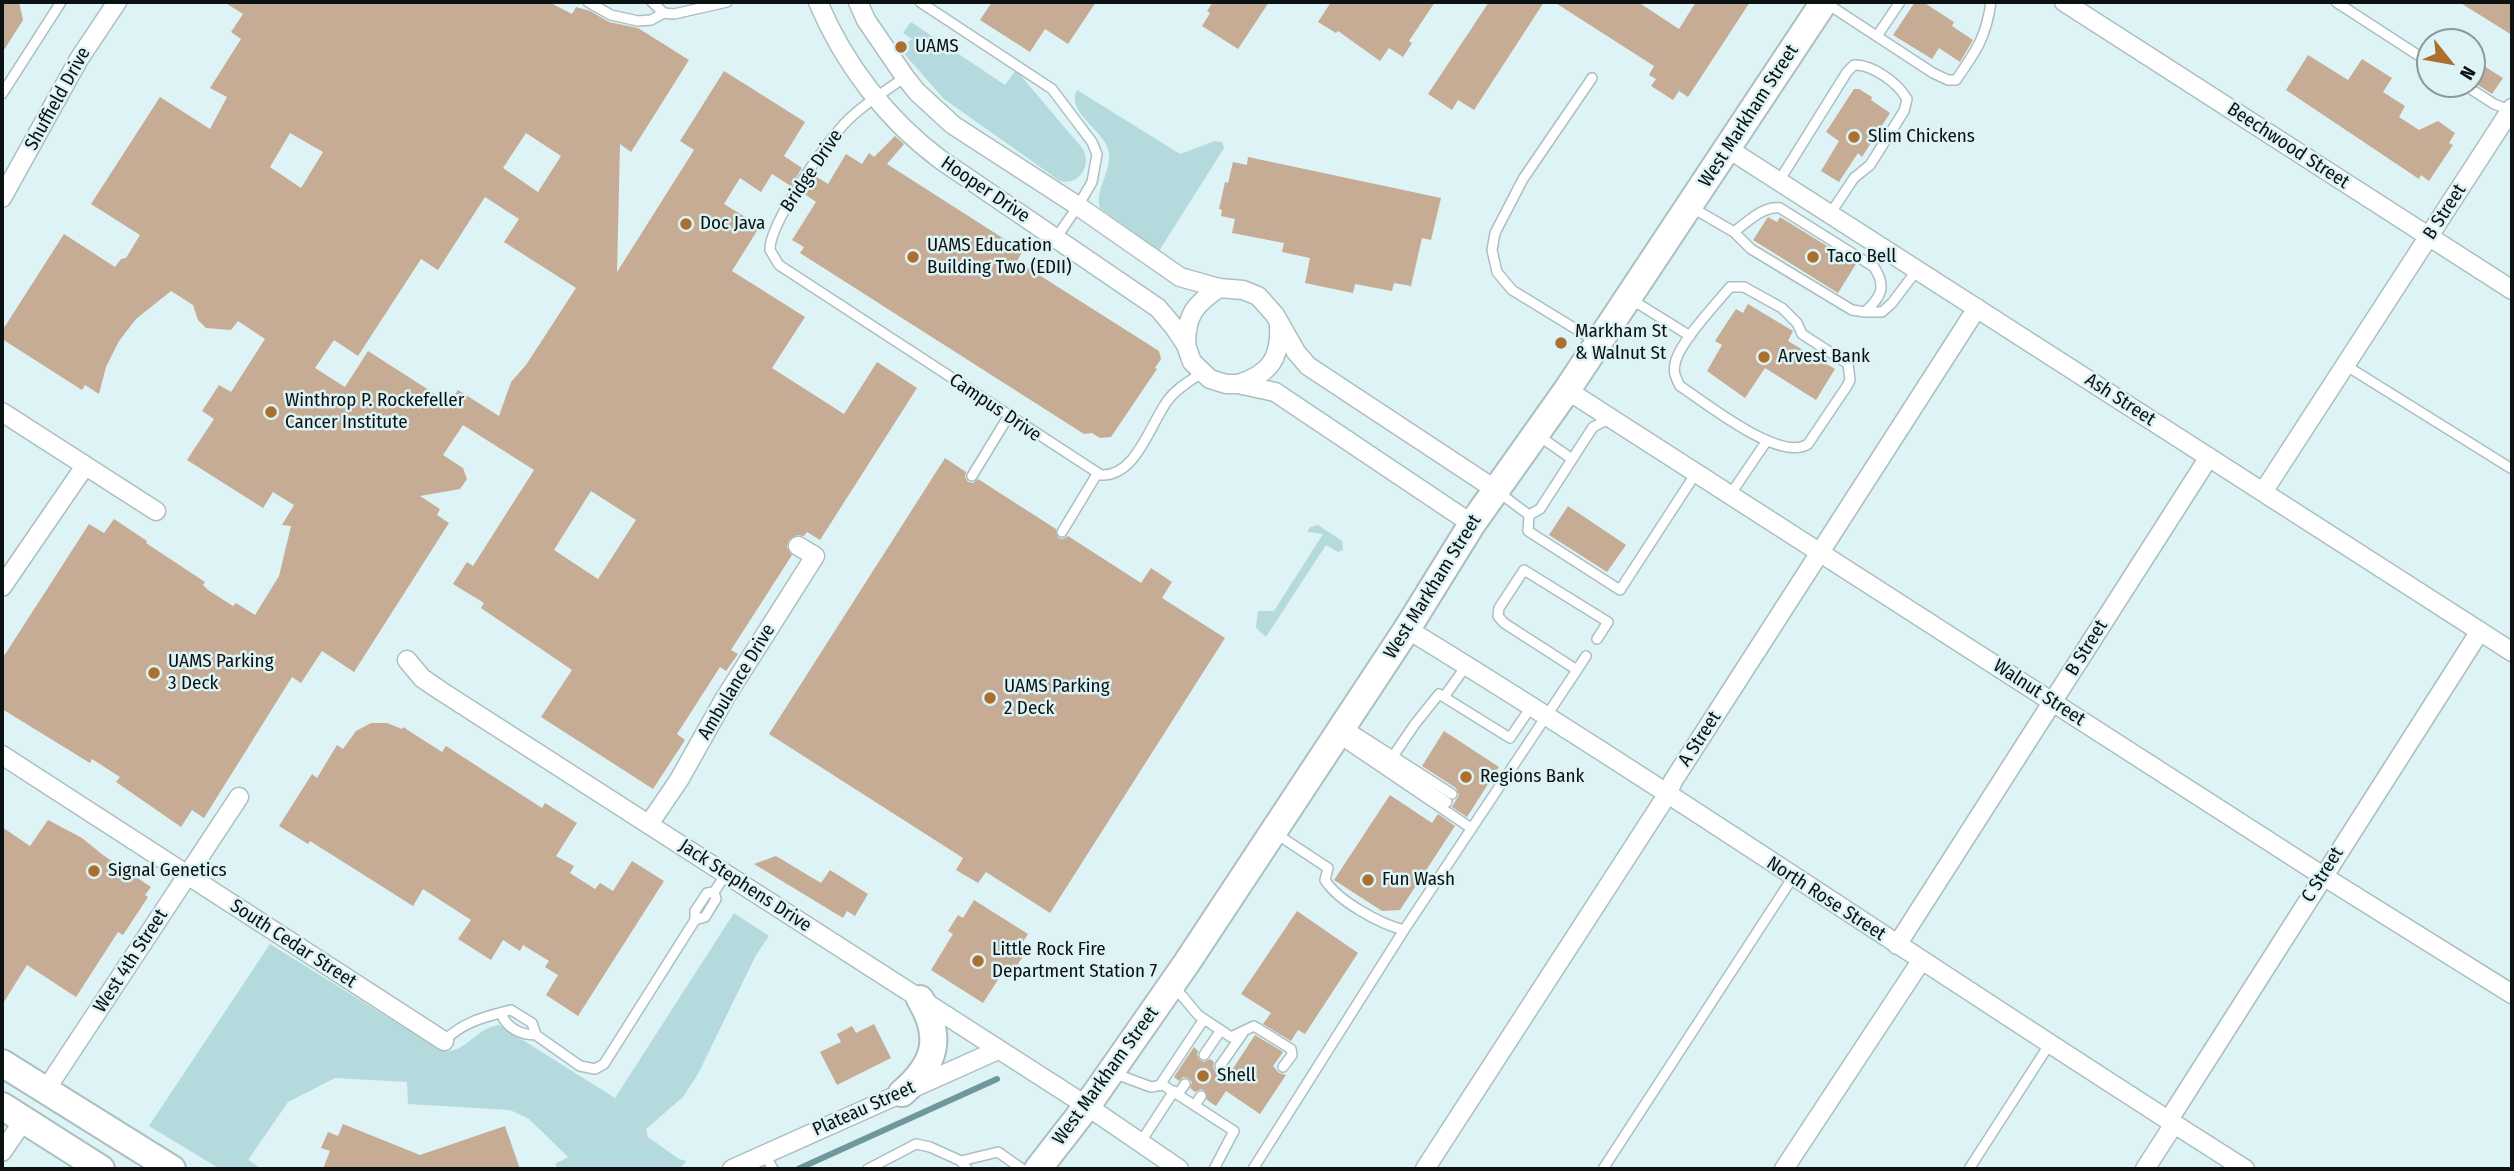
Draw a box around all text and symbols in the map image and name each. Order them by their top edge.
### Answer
north arrow [2416,28,2486,98]
place label: UAMS [915,36,959,58]
marker: UAMS [893,39,909,55]
street label: West Markham Street [1694,40,1804,192]
street label: Shuffield Drive [20,43,96,155]
text: N [2455,62,2481,84]
street label: Beechwood Street [2223,98,2353,194]
street label: Bridge Drive [776,125,848,217]
place label: Slim Chickens [1868,126,1975,148]
marker: Slim Chickens [1846,129,1862,145]
street label: Hooper Drive [936,152,1034,228]
street label: B Street [2419,180,2471,244]
place label: Doc Java [700,213,765,235]
marker: Doc Java [678,216,694,232]
place label: UAMS Education Building Two (EDII) [927,235,1072,279]
place label: Taco Bell [1827,246,1896,268]
marker: UAMS Education Building Two (EDII) [905,249,921,265]
marker: Taco Bell [1805,249,1821,265]
place label: Markham St & Walnut St [1575,321,1667,365]
marker: Markham St & Walnut St [1553,335,1569,351]
place label: Arvest Bank [1778,346,1870,368]
marker: Arvest Bank [1756,349,1772,365]
street label: Campus Drive [945,369,1045,447]
street label: Ash Street [2081,369,2159,431]
place label: Winthrop P. Rockefeller Cancer Institute [285,390,464,434]
marker: Winthrop P. Rockefeller Cancer Institute [263,404,279,420]
street label: West Markham Street [1379,511,1487,663]
street label: B Street [2061,616,2113,680]
street label: Ambulance Drive [694,620,780,744]
place label: UAMS Parking 3 Deck [168,651,274,695]
street label: Walnut Street [1989,655,2089,731]
marker: UAMS Parking 3 Deck [146,665,162,681]
place label: UAMS Parking 2 Deck [1004,676,1110,720]
marker: UAMS Parking 2 Deck [982,690,998,706]
street label: A Street [1674,707,1726,771]
place label: Regions Bank [1480,766,1584,788]
marker: Regions Bank [1458,769,1474,785]
street label: Jack Stephens Drive [675,835,815,937]
street label: C Street [2297,843,2349,907]
street label: North Rose Street [1762,852,1890,946]
place label: Signal Genetics [108,860,227,882]
marker: Signal Genetics [86,863,102,879]
place label: Fun Wash [1382,869,1455,891]
marker: Fun Wash [1360,872,1376,888]
street label: South Cedar Street [226,895,360,993]
street label: West 4th Street [89,905,173,1017]
place label: Little Rock Fire Department Station 7 [992,939,1157,983]
marker: Little Rock Fire Department Station 7 [970,953,986,969]
street label: West Markham Street [1048,1002,1164,1150]
place label: Shell [1217,1065,1256,1087]
marker: Shell [1195,1068,1211,1084]
street label: Plateau Street [809,1076,919,1142]

